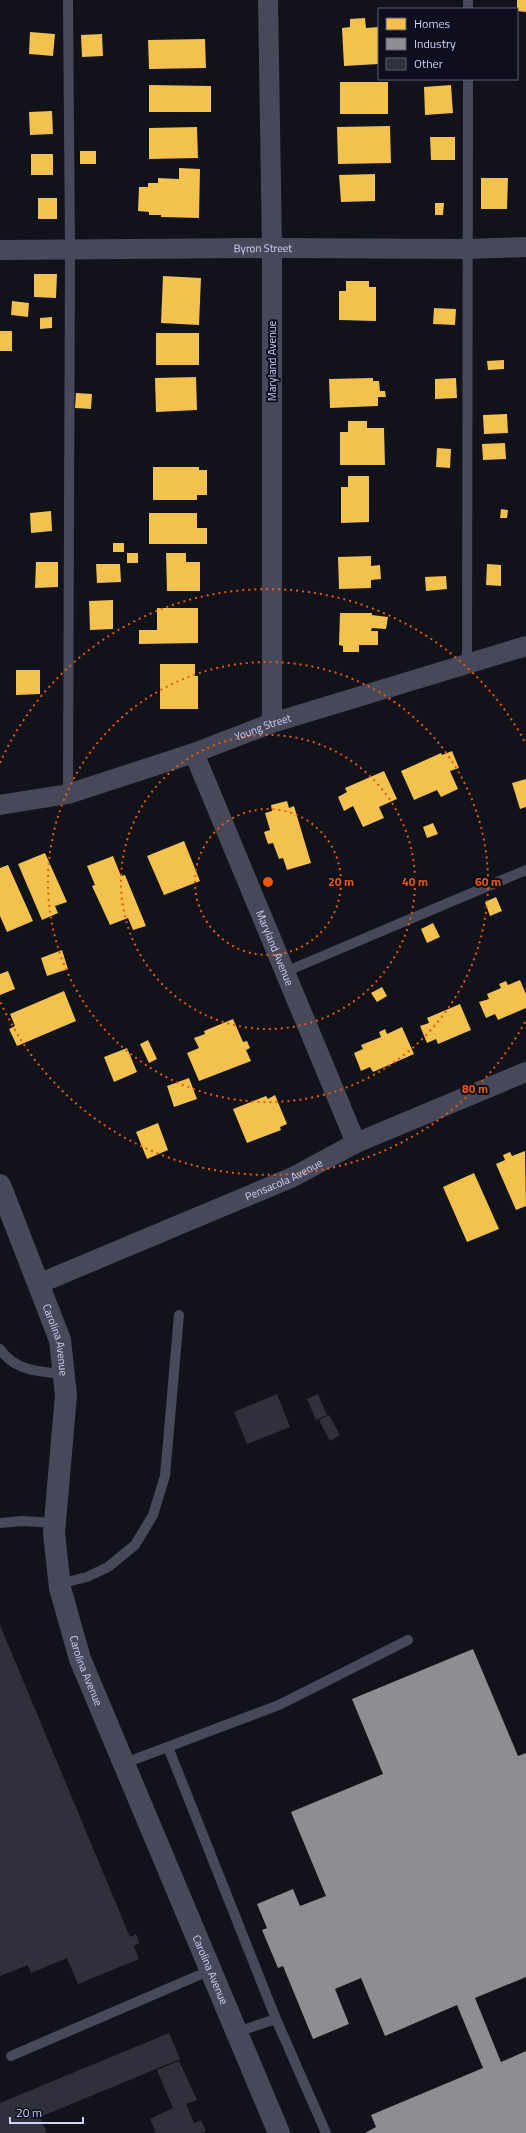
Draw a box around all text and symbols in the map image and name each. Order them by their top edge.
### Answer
legend [378,8,518,80]
text: Homes [414,14,450,33]
text: Industry [414,34,456,53]
text: Other [414,54,443,73]
street label: Byron Street [234,240,292,256]
street label: Maryland Avenue [264,320,280,401]
street label: Young Street [232,710,293,745]
text: 20 m [328,872,354,891]
text: 40 m [402,872,428,891]
text: 60 m [475,872,501,891]
centre of rings [261,875,275,889]
street label: Maryland Avenue [252,908,298,989]
text: 80 m [462,1079,488,1098]
street label: Pensacola Avenue [242,1154,326,1204]
street label: Carolina Avenue [39,1301,72,1377]
street label: Carolina Avenue [66,1633,107,1709]
street label: Carolina Avenue [189,1932,232,2007]
scale bar [10,2099,83,2125]
text: 20 m [16,2103,42,2122]

